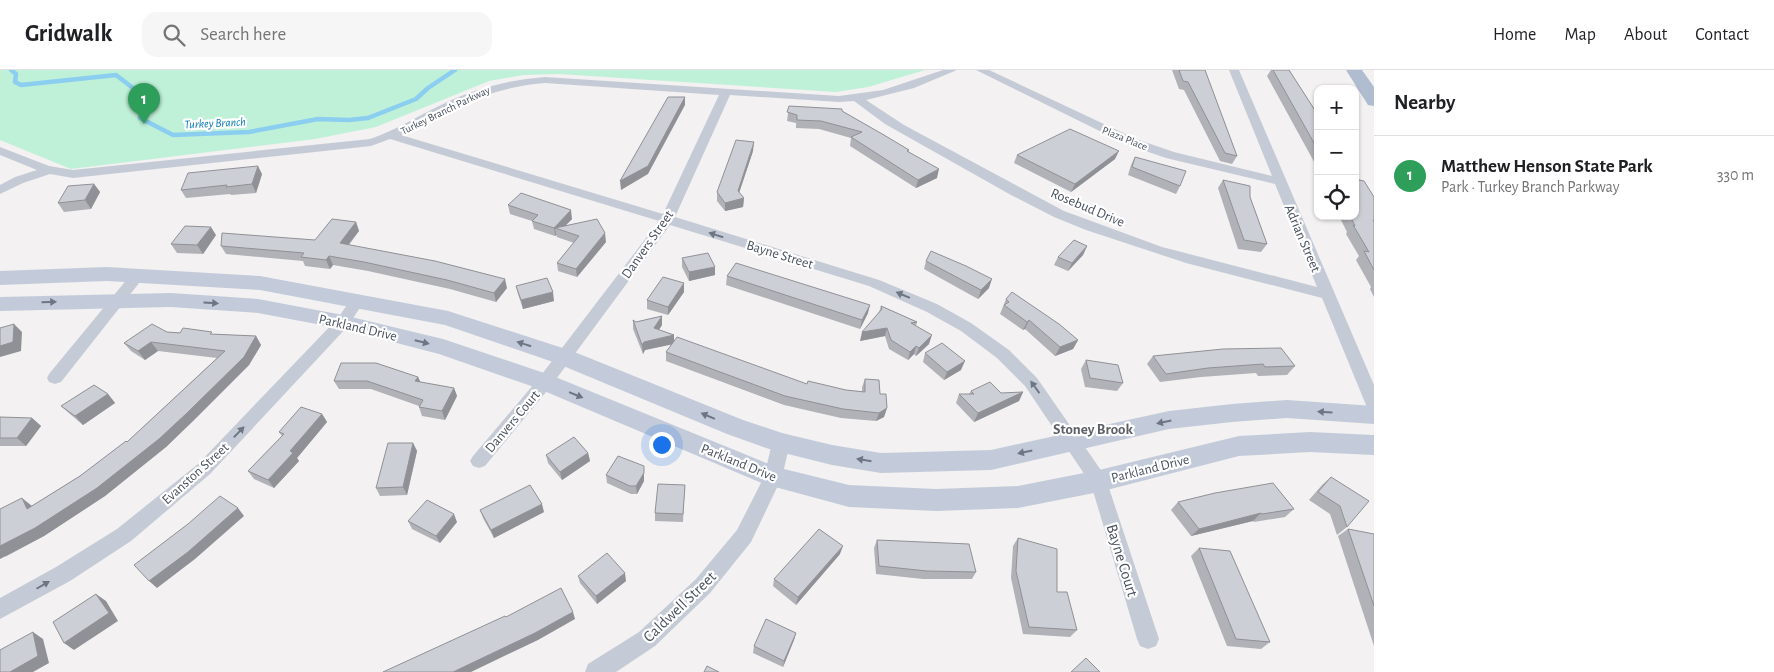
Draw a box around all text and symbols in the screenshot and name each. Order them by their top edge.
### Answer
search box [142,12,492,57]
icon: search [160,21,188,49]
text: Gridwalk [25,22,112,46]
text: Search here [200,25,286,44]
text: Home [1493,26,1536,44]
text: Map [1564,26,1596,44]
text: About [1624,26,1667,44]
text: Contact [1695,26,1749,44]
pin: 1 [128,83,160,124]
street label: Turkey Branch Parkway [399,84,492,137]
map controls [1314,85,1359,220]
button: + [1314,85,1359,130]
text: Nearby [1394,92,1455,113]
water label: Turkey Branch [184,115,246,131]
street label: Plaza Place [1101,124,1149,153]
button: − [1314,130,1359,175]
text: Matthew Henson State Park [1441,157,1653,176]
text: 1 [1407,167,1413,183]
text: 330 m [1717,167,1754,183]
button: locate [1314,175,1359,220]
text: Park · Turkey Branch Parkway [1441,179,1620,195]
street label: Rosebud Drive [1049,186,1127,230]
street label: Adrian Street [1282,203,1323,275]
street label: Danvers Street [619,208,677,281]
one-way arrow [708,230,723,238]
street label: Bayne Street [745,238,815,272]
one-way arrow [896,291,910,299]
one-way arrow [41,298,57,306]
one-way arrow [203,300,219,308]
street label: Parkland Drive [317,312,398,344]
one-way arrow [415,338,430,346]
one-way arrow [517,339,532,347]
one-way arrow [1030,381,1040,394]
street label: Danvers Court [483,387,543,455]
one-way arrow [569,391,583,399]
one-way arrow [1317,407,1333,415]
one-way arrow [701,411,715,419]
one-way arrow [1155,418,1171,426]
district label: Stoney Brook [1053,422,1133,437]
one-way arrow [233,426,245,438]
your location [649,432,675,458]
street label: Evanston Street [160,440,232,507]
street label: Parkland Drive [699,441,778,484]
one-way arrow [1017,449,1033,457]
street label: Parkland Drive [1110,453,1191,485]
one-way arrow [855,456,871,464]
street label: Bayne Court [1102,522,1141,599]
street label: Caldwell Street [640,568,719,645]
one-way arrow [36,581,49,590]

